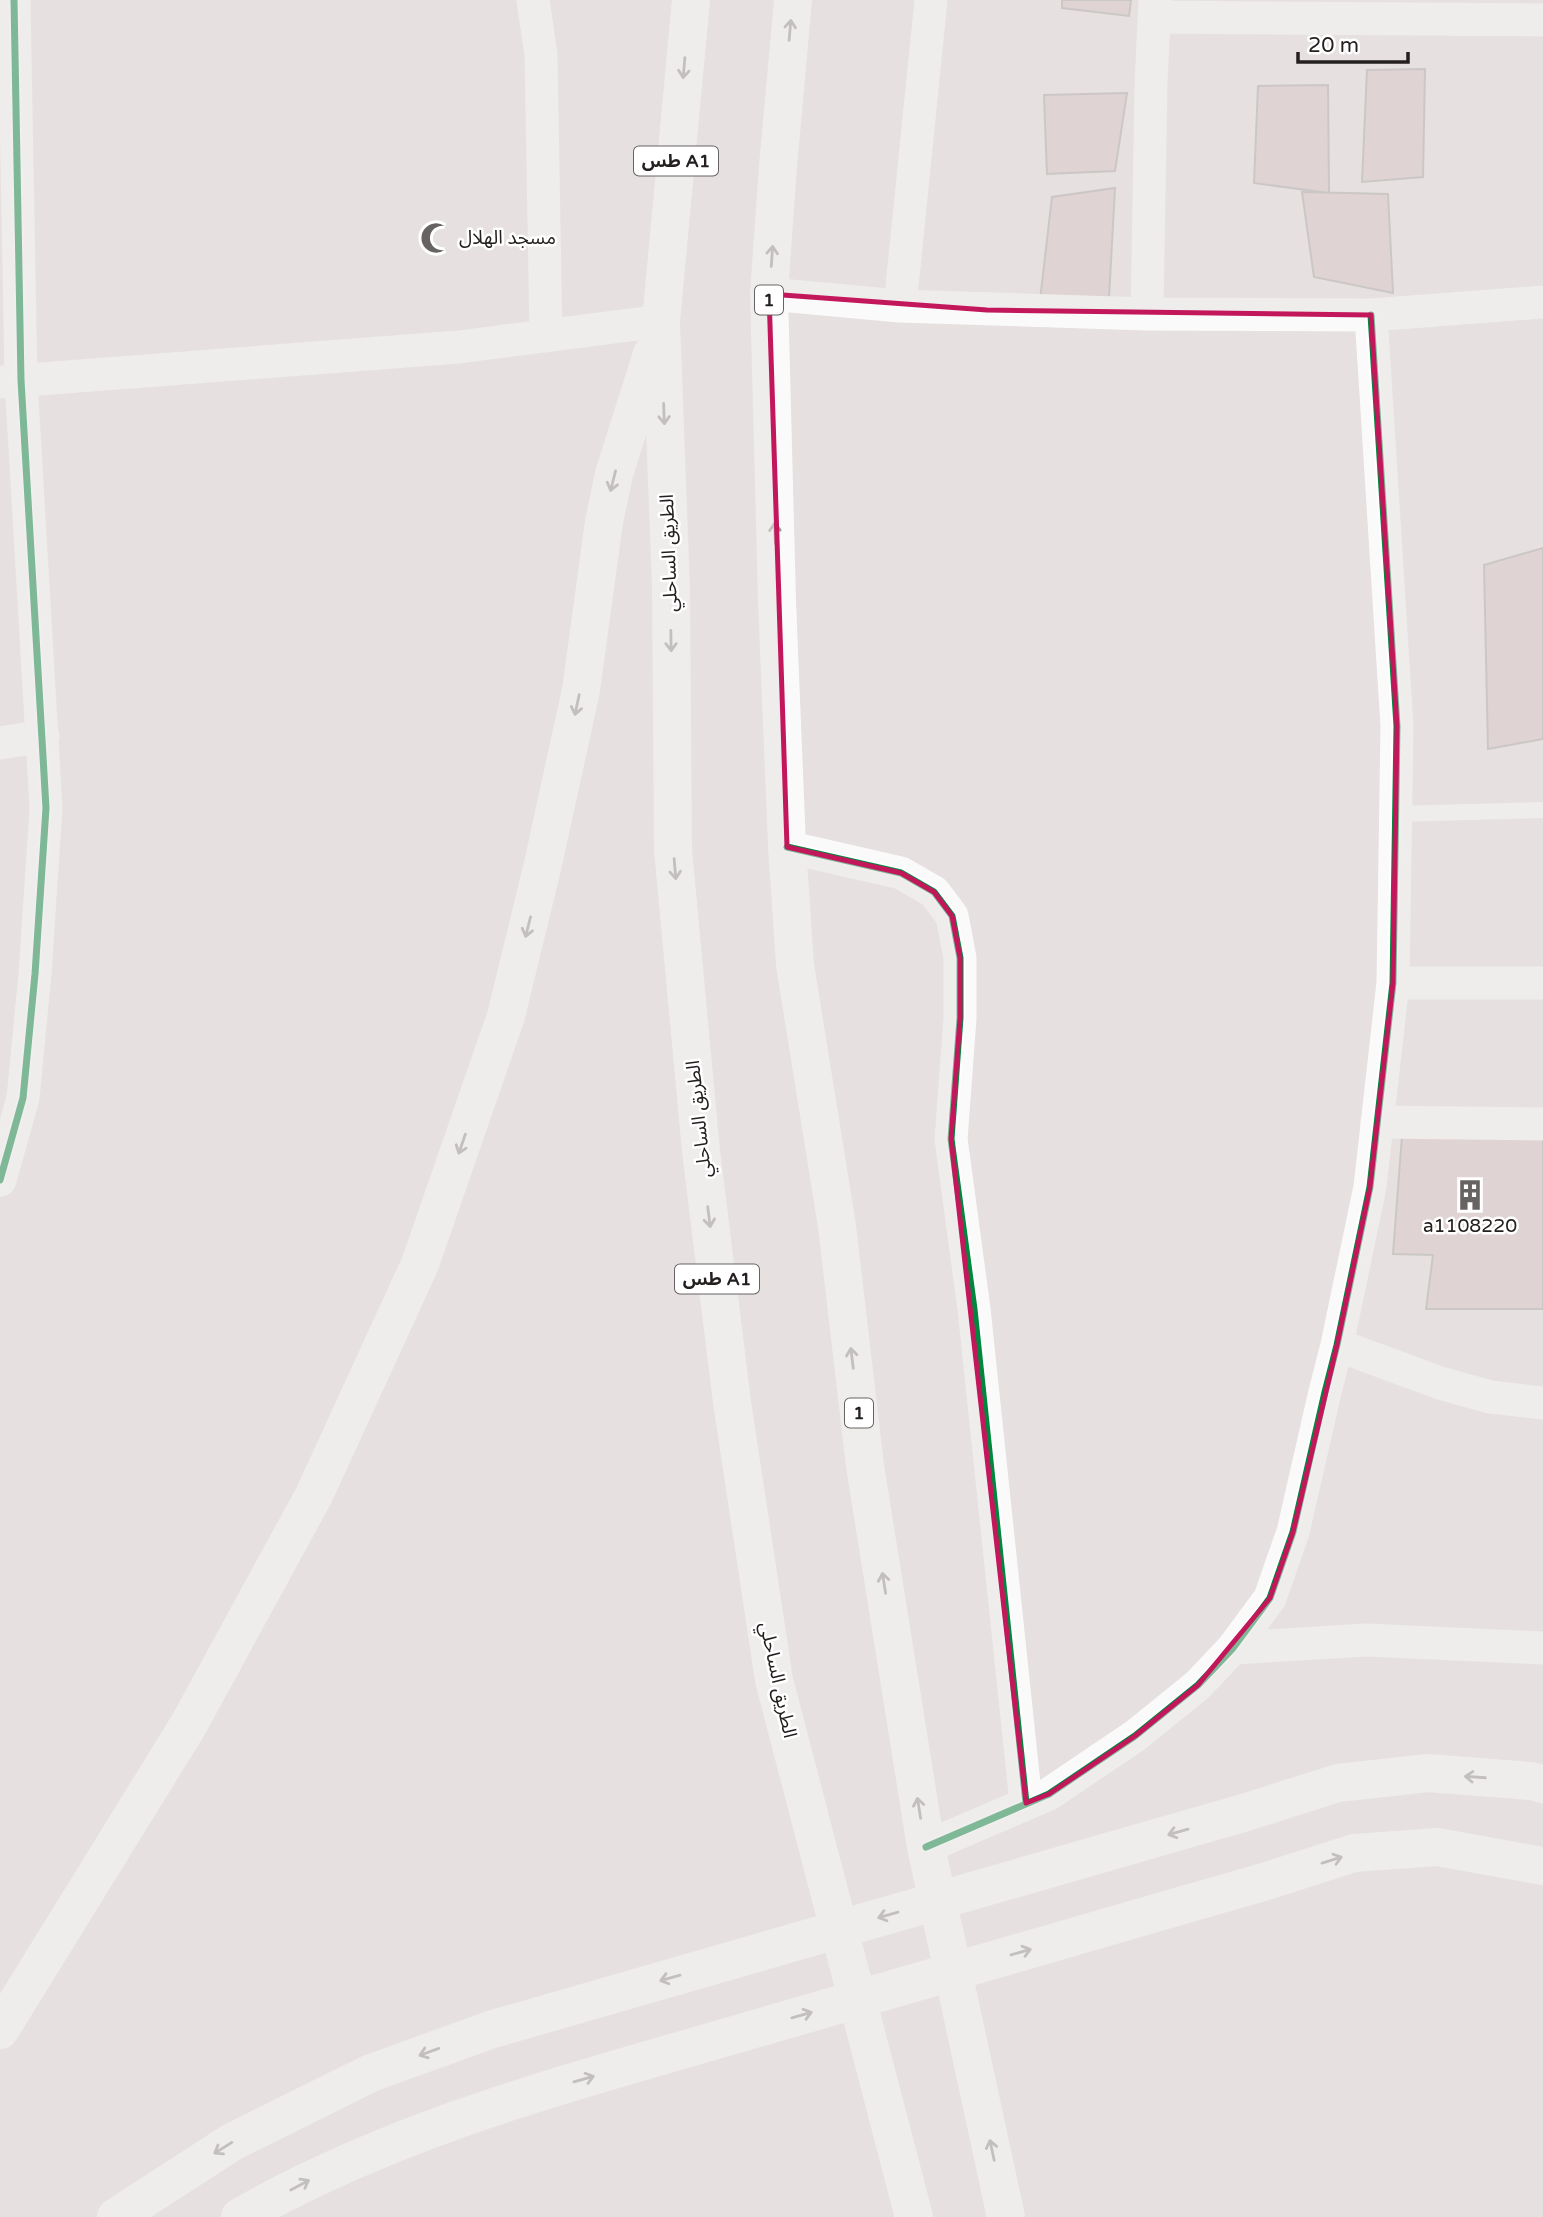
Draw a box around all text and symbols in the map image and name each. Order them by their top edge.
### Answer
one-way arrow [784,19,797,41]
scale bar [1298,21,1408,65]
text: 20 m [1308,33,1359,58]
one-way arrow [678,56,691,79]
road number: طس A1 [634,146,718,176]
mosque icon: مسجد الهلال [419,221,453,255]
place label: مسجد الهلال [459,227,556,249]
one-way arrow [765,245,778,268]
road number: 1 [755,286,783,314]
one-way arrow [658,402,671,425]
one-way arrow [606,469,619,491]
street label: الطريق الساحلي [656,494,685,612]
one-way arrow [769,521,782,544]
one-way arrow [664,630,678,653]
one-way arrow [570,693,584,716]
one-way arrow [669,857,682,880]
one-way arrow [521,915,534,938]
street label: الطريق الساحلي [682,1059,719,1179]
one-way arrow [455,1133,467,1155]
building icon: a1108220 [1453,1178,1487,1212]
one-way arrow [703,1205,716,1228]
place label: a1108220 [1423,1215,1517,1237]
road number: طس A1 [675,1264,759,1294]
one-way arrow [846,1347,859,1370]
road number: 1 [845,1398,873,1428]
one-way arrow [877,1572,890,1595]
street label: الطريق الساحلي [752,1620,801,1741]
one-way arrow [1464,1770,1487,1783]
one-way arrow [912,1797,925,1820]
one-way arrow [1167,1826,1189,1839]
one-way arrow [1321,1853,1343,1866]
one-way arrow [878,1910,900,1923]
one-way arrow [1009,1945,1031,1958]
one-way arrow [659,1973,681,1986]
one-way arrow [791,2008,813,2021]
one-way arrow [419,2047,441,2059]
one-way arrow [572,2071,594,2084]
one-way arrow [984,2139,998,2162]
one-way arrow [214,2141,234,2155]
one-way arrow [289,2178,310,2191]

